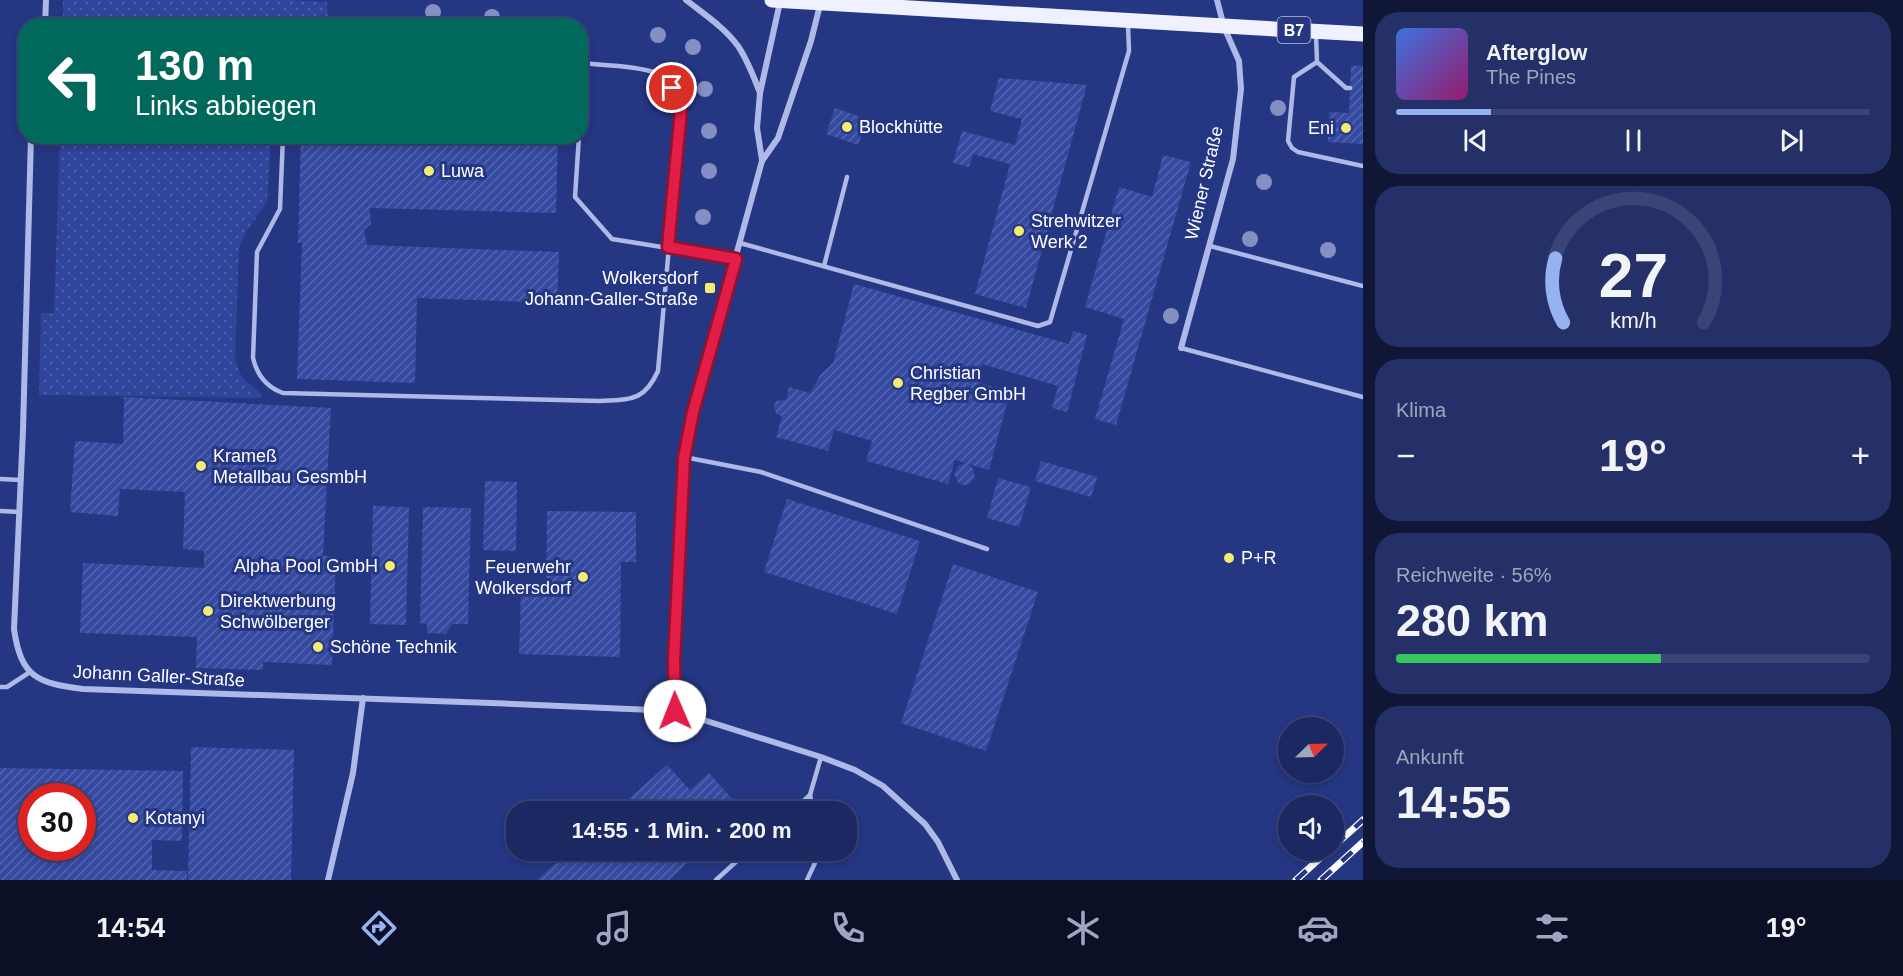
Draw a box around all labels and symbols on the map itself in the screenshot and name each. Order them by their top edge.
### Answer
road number: B7 [1278,17,1310,43]
pin [646,62,697,113]
place label: Blockhütte [859,117,943,137]
place label: Eni [1308,118,1334,138]
marker: Blockhütte [840,120,854,134]
marker: Eni [1339,121,1353,135]
street label: Wiener Straße [1181,124,1227,242]
place label: Luwa [441,161,485,181]
marker: Luwa [422,164,436,178]
place label: Strehwitzer Werk 2 [1031,211,1121,252]
marker: Strehwitzer Werk 2 [1012,224,1026,238]
place label: Wolkersdorf Johann-Galler-Straße [525,268,699,309]
marker: Wolkersdorf Johann-Galler-Straße [703,281,717,295]
place label: Christian Regber GmbH [910,363,1026,404]
marker: Christian Regber GmbH [891,376,905,390]
place label: Krameß Metallbau GesmbH [213,446,367,487]
marker: Krameß Metallbau GesmbH [194,459,208,473]
place label: P+R [1241,548,1277,568]
marker: P+R [1222,551,1236,565]
place label: Alpha Pool GmbH [234,556,378,576]
place label: Feuerwehr Wolkersdorf [475,557,572,598]
marker: Alpha Pool GmbH [383,559,397,573]
marker: Feuerwehr Wolkersdorf [576,570,590,584]
place label: Direktwerbung Schwölberger [220,591,336,632]
marker: Direktwerbung Schwölberger [201,604,215,618]
place label: Schöne Technik [330,637,458,657]
marker: Schöne Technik [311,640,325,654]
street label: Johann Galler-Straße [73,662,245,690]
position arrow [643,679,707,743]
north arrow [1278,717,1344,783]
speed limit sign: 30 [18,783,96,861]
place label: Kotanyi [145,808,205,828]
marker: Kotanyi [126,811,140,825]

